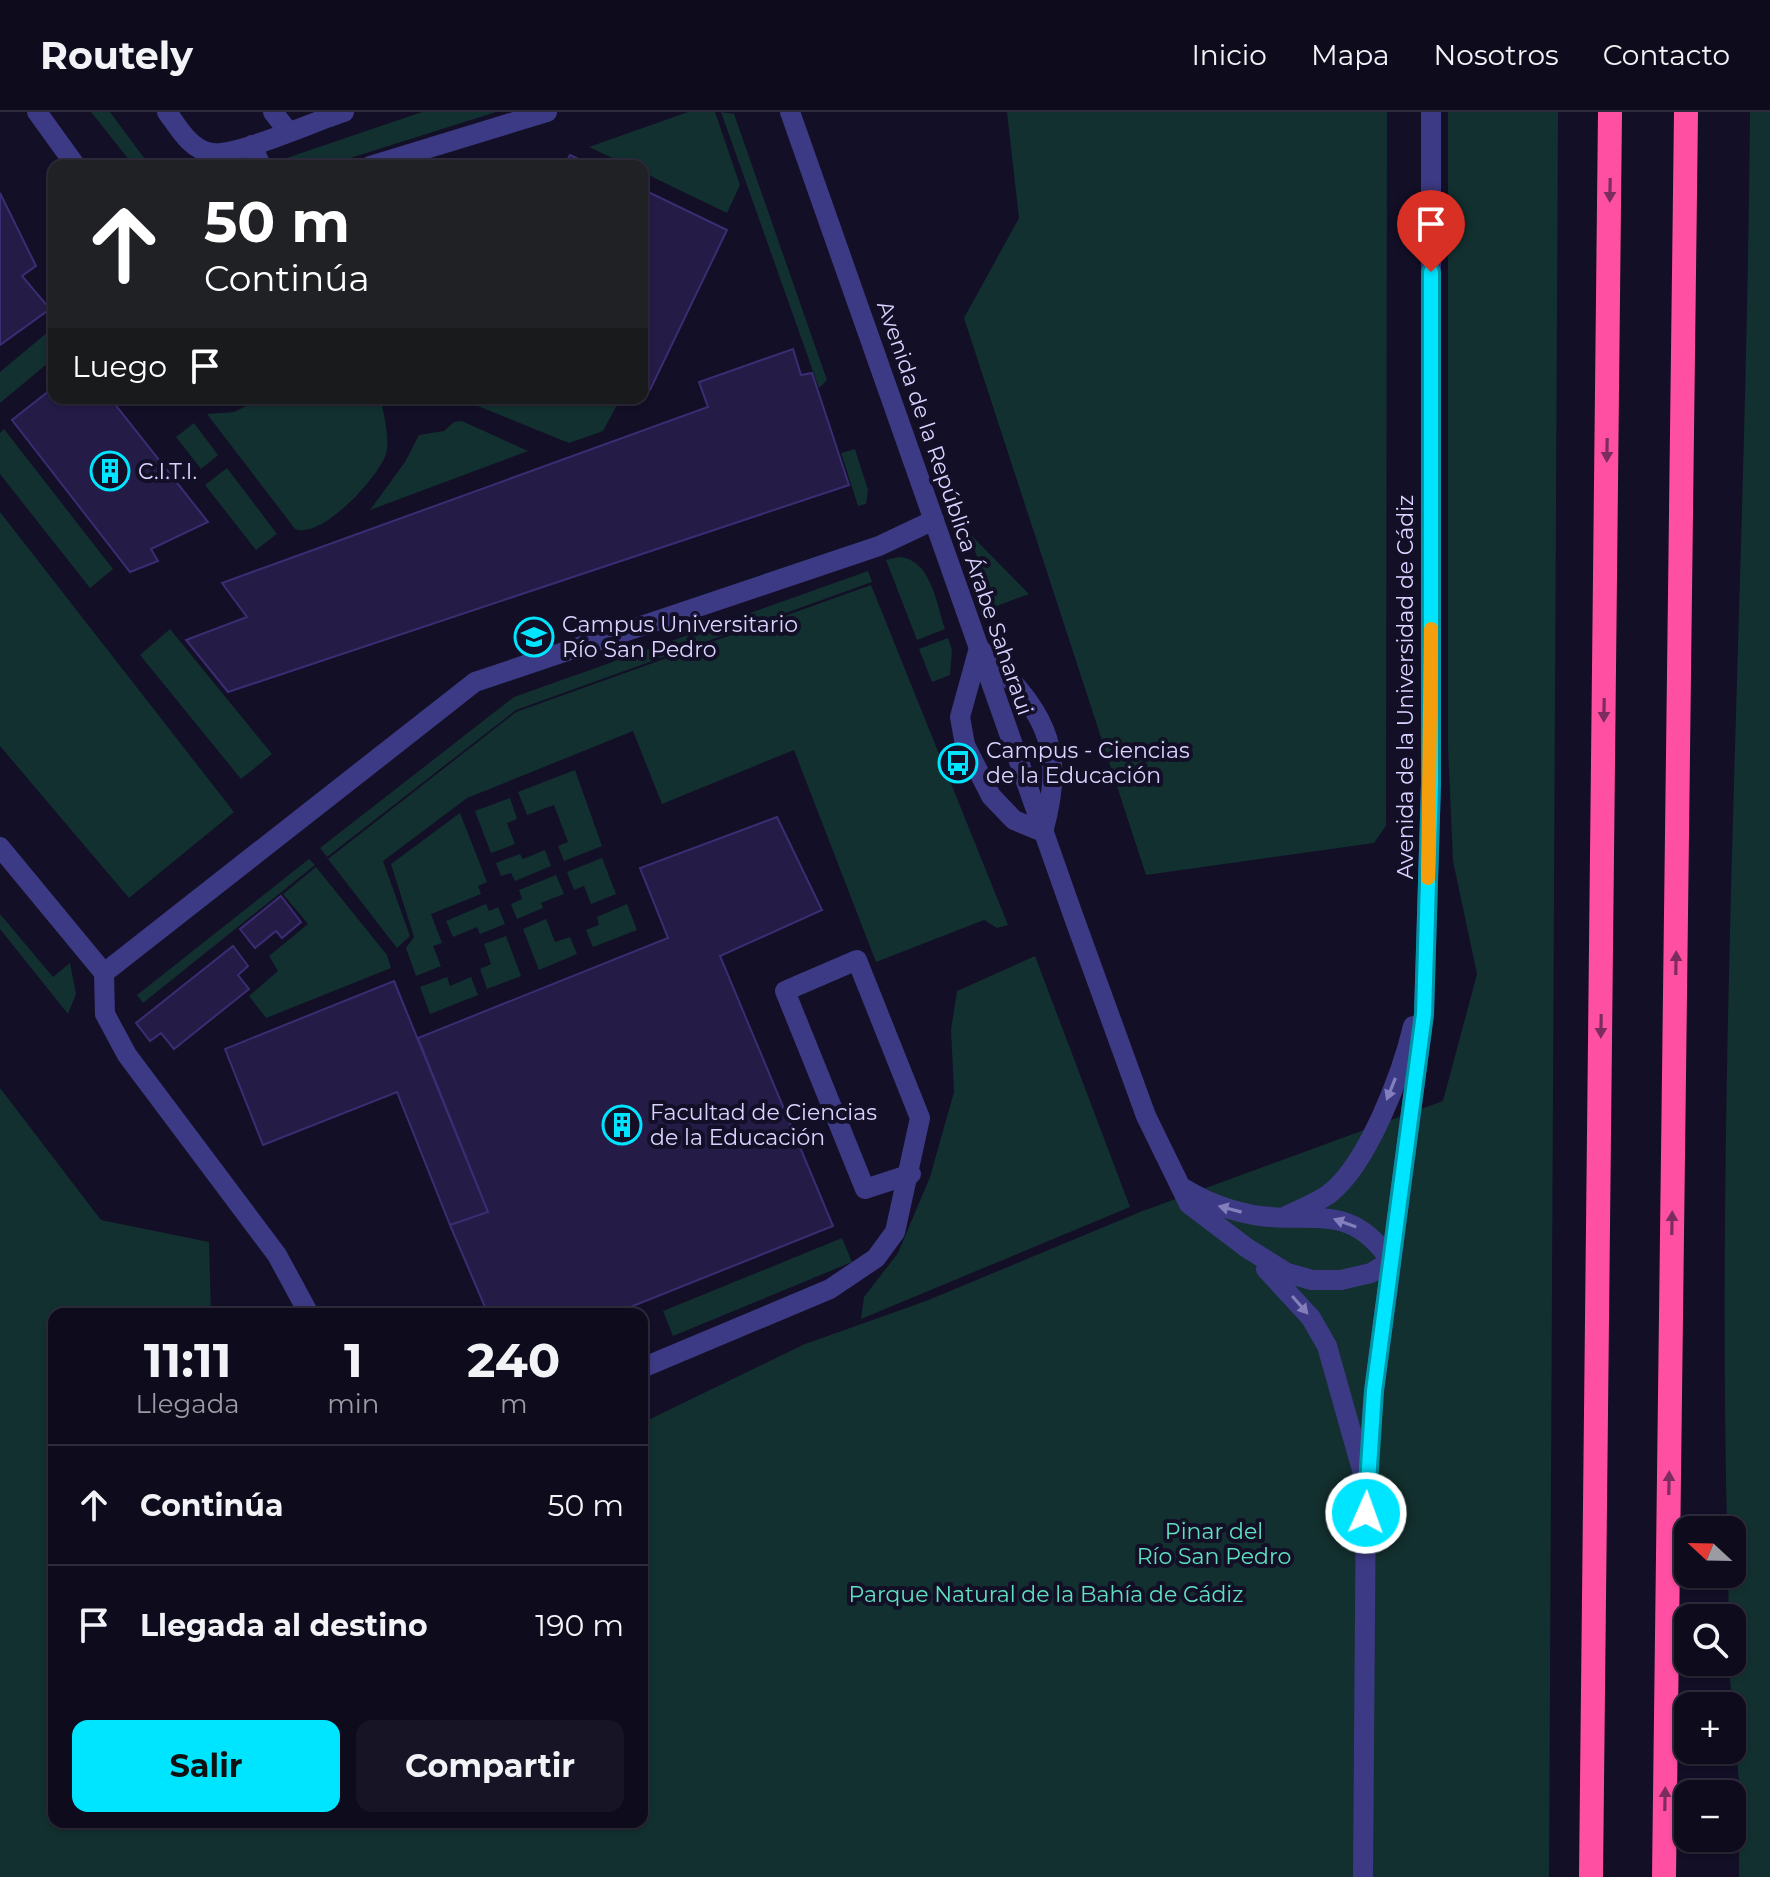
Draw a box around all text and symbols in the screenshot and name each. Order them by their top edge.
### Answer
text: Routely [40,32,193,79]
text: Inicio [1191,38,1267,72]
text: Mapa [1311,38,1390,72]
text: Nosotros [1434,38,1559,72]
text: Contacto [1603,38,1730,72]
one-way arrow [1604,178,1616,203]
text: 50 m [204,188,350,256]
pin [1397,190,1465,272]
icon: ahead [72,192,176,296]
icon: arrive [1409,202,1453,246]
text: Continúa [204,256,370,300]
street label: Avenida de la República Árabe Saharaui [871,297,1039,719]
icon: arrive [183,344,227,388]
text: Luego [72,348,167,385]
one-way arrow [1601,438,1613,463]
building icon: C.I.T.I. [89,450,131,492]
place label: C.I.T.I. [138,458,197,485]
street label: Avenida de la Universidad de Cádiz [1392,495,1419,879]
place label: Campus Universitario Río San Pedro [562,611,798,663]
school or university icon: Campus Universitario Río San Pedro [513,616,555,658]
one-way arrow [1598,698,1610,723]
place label: Campus - Ciencias de la Educación [986,737,1190,789]
bus stop icon: Campus - Ciencias de la Educación [937,742,979,784]
one-way arrow [1670,950,1682,975]
one-way arrow [1595,1014,1607,1039]
one-way arrow [1385,1077,1398,1101]
place label: Facultad de Ciencias de la Educación [650,1099,877,1151]
building icon: Facultad de Ciencias de la Educación [601,1104,643,1146]
one-way arrow [1218,1202,1242,1215]
one-way arrow [1666,1210,1679,1235]
one-way arrow [1333,1216,1357,1229]
one-way arrow [1291,1295,1308,1315]
text: 11:11 [144,1331,232,1389]
text: 1 [344,1331,363,1389]
text: 240 [467,1331,560,1389]
text: Llegada [136,1388,240,1420]
text: min [327,1388,379,1420]
text: m [500,1388,527,1420]
one-way arrow [1663,1470,1675,1495]
position arrow [1324,1471,1408,1555]
icon: ahead [72,1483,116,1527]
text: Continúa [140,1487,283,1524]
text: 50 m [547,1487,624,1524]
north arrow [1674,1516,1746,1588]
map controls [1674,1516,1746,1852]
park label: Pinar del Río San Pedro [1137,1518,1291,1570]
park label: Parque Natural de la Bahía de Cádiz [848,1581,1244,1608]
icon: arrive [72,1603,116,1647]
button: search [1674,1604,1746,1676]
text: Llegada al destino [140,1607,428,1644]
text: 190 m [535,1607,624,1644]
button: + [1674,1692,1746,1764]
button: Salir [72,1720,340,1812]
button: Compartir [356,1720,624,1812]
button: − [1674,1780,1746,1852]
one-way arrow [1659,1786,1671,1811]

